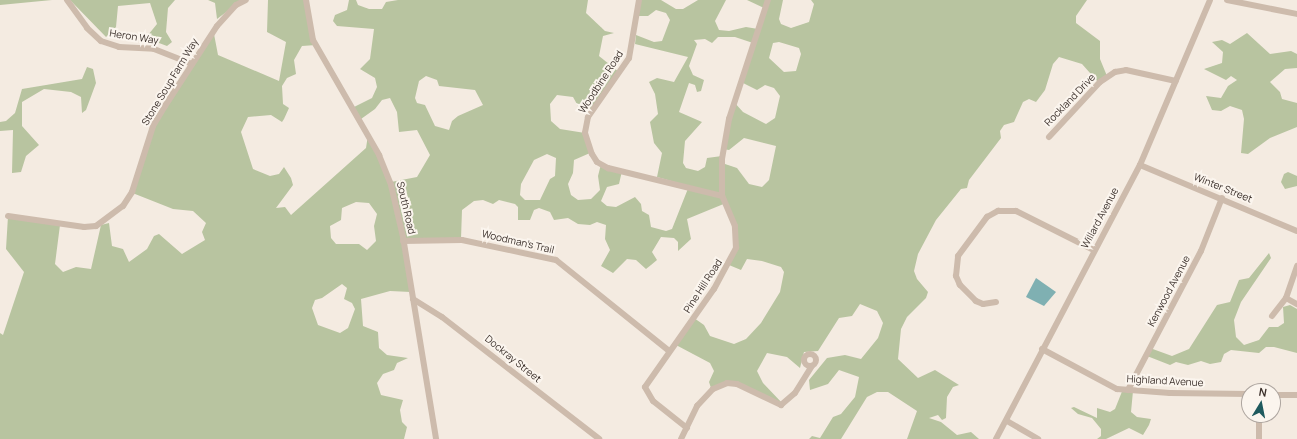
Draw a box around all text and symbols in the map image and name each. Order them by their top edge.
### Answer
street label: Heron Way [109,27,159,47]
street label: Stone Soup Farm Way [139,36,201,128]
street label: Woodbine Road [576,48,626,116]
street label: Rockland Drive [1042,71,1098,129]
street label: Winter Street [1192,171,1254,205]
street label: South Road [394,181,418,235]
street label: Willard Avenue [1079,185,1121,251]
street label: Woodman's Trail [481,228,555,256]
street label: Kenwood Avenue [1145,253,1193,329]
street label: Pine Hill Road [681,257,725,315]
street label: Dockray Street [483,333,543,385]
street label: Highland Avenue [1126,373,1204,389]
north arrow [1241,383,1281,423]
text: N [1258,384,1268,400]

